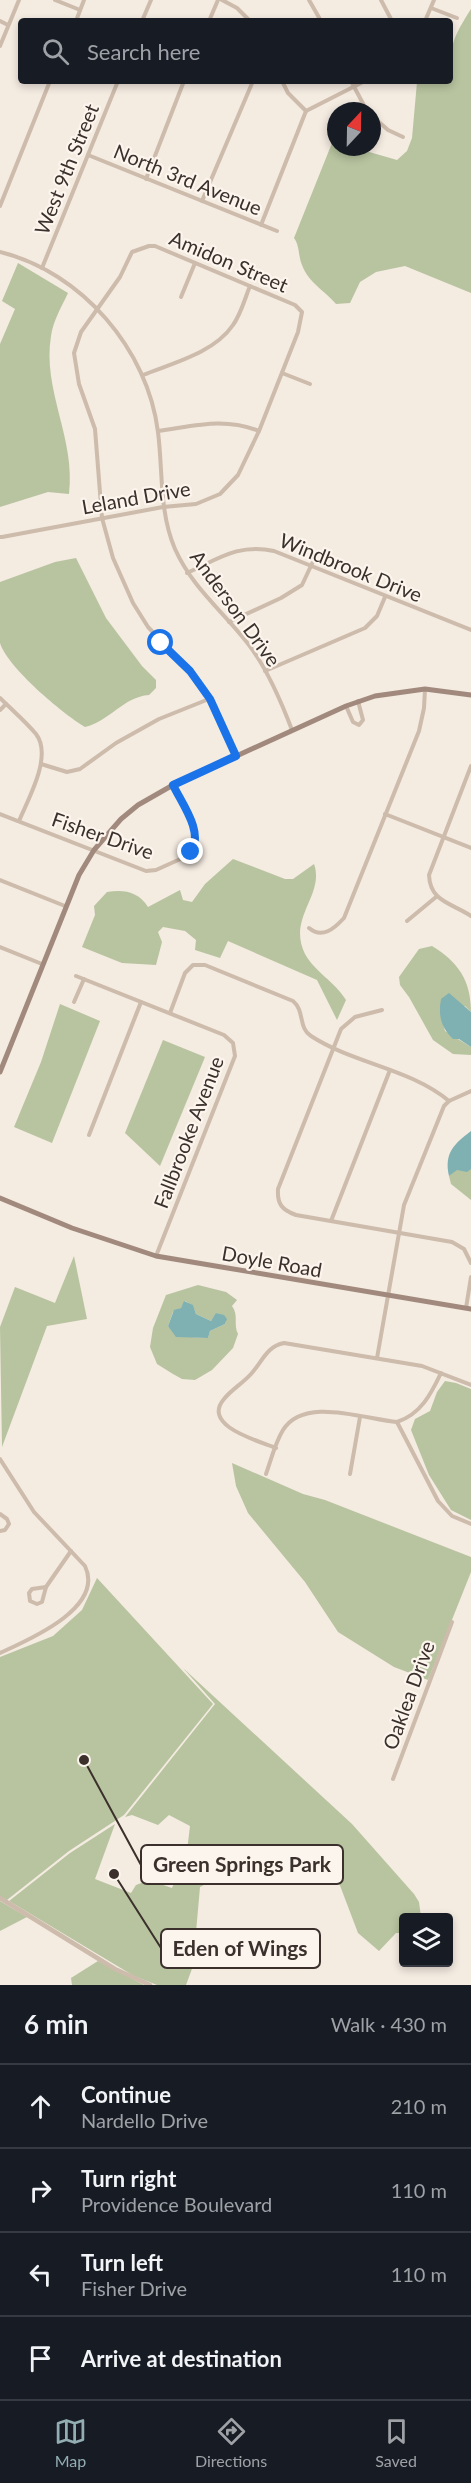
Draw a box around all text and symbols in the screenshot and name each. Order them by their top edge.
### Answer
search box [18,18,453,84]
icon: search [39,35,72,68]
text: Search here [87,38,200,65]
street label: West 9th Street [29,100,103,238]
north arrow [327,102,381,156]
street label: North 3rd Avenue [111,138,265,220]
street label: Amidon Street [166,225,292,297]
street label: Leland Drive [80,476,192,518]
street label: Windbrook Drive [276,527,426,607]
street label: Anderson Drive [186,545,286,671]
route start [147,629,173,655]
street label: Fisher Drive [49,806,157,864]
route end [177,838,203,864]
street label: Fallbrooke Avenue [148,1053,228,1211]
street label: Doyle Road [220,1240,324,1282]
street label: Oaklea Drive [377,1637,439,1753]
callout: Green Springs Park [141,1845,343,1884]
text: Green Springs Park [153,1851,332,1876]
map controls [399,1913,453,1967]
button: layers [399,1913,453,1967]
callout: Eden of Wings [161,1929,320,1968]
text: Eden of Wings [172,1935,308,1960]
text: 6 min [24,2008,88,2040]
text: Walk · 430 m [331,2012,447,2036]
text: Continue [81,2081,171,2108]
icon: ahead [24,2090,57,2123]
text: 210 m [391,2094,447,2118]
text: Nardello Drive [81,2108,208,2132]
text: Turn right [81,2165,176,2192]
icon: right [24,2174,57,2207]
text: 110 m [391,2178,447,2202]
text: Providence Boulevard [81,2192,272,2216]
text: Turn left [81,2249,163,2276]
icon: left [24,2258,57,2291]
text: 110 m [391,2262,447,2286]
text: Fisher Drive [81,2276,187,2300]
icon: arrive [24,2342,57,2375]
text: Arrive at destination [81,2345,282,2372]
tab: Map [54,2415,87,2470]
tab: Directions [195,2415,267,2470]
tab: Saved [375,2415,417,2470]

